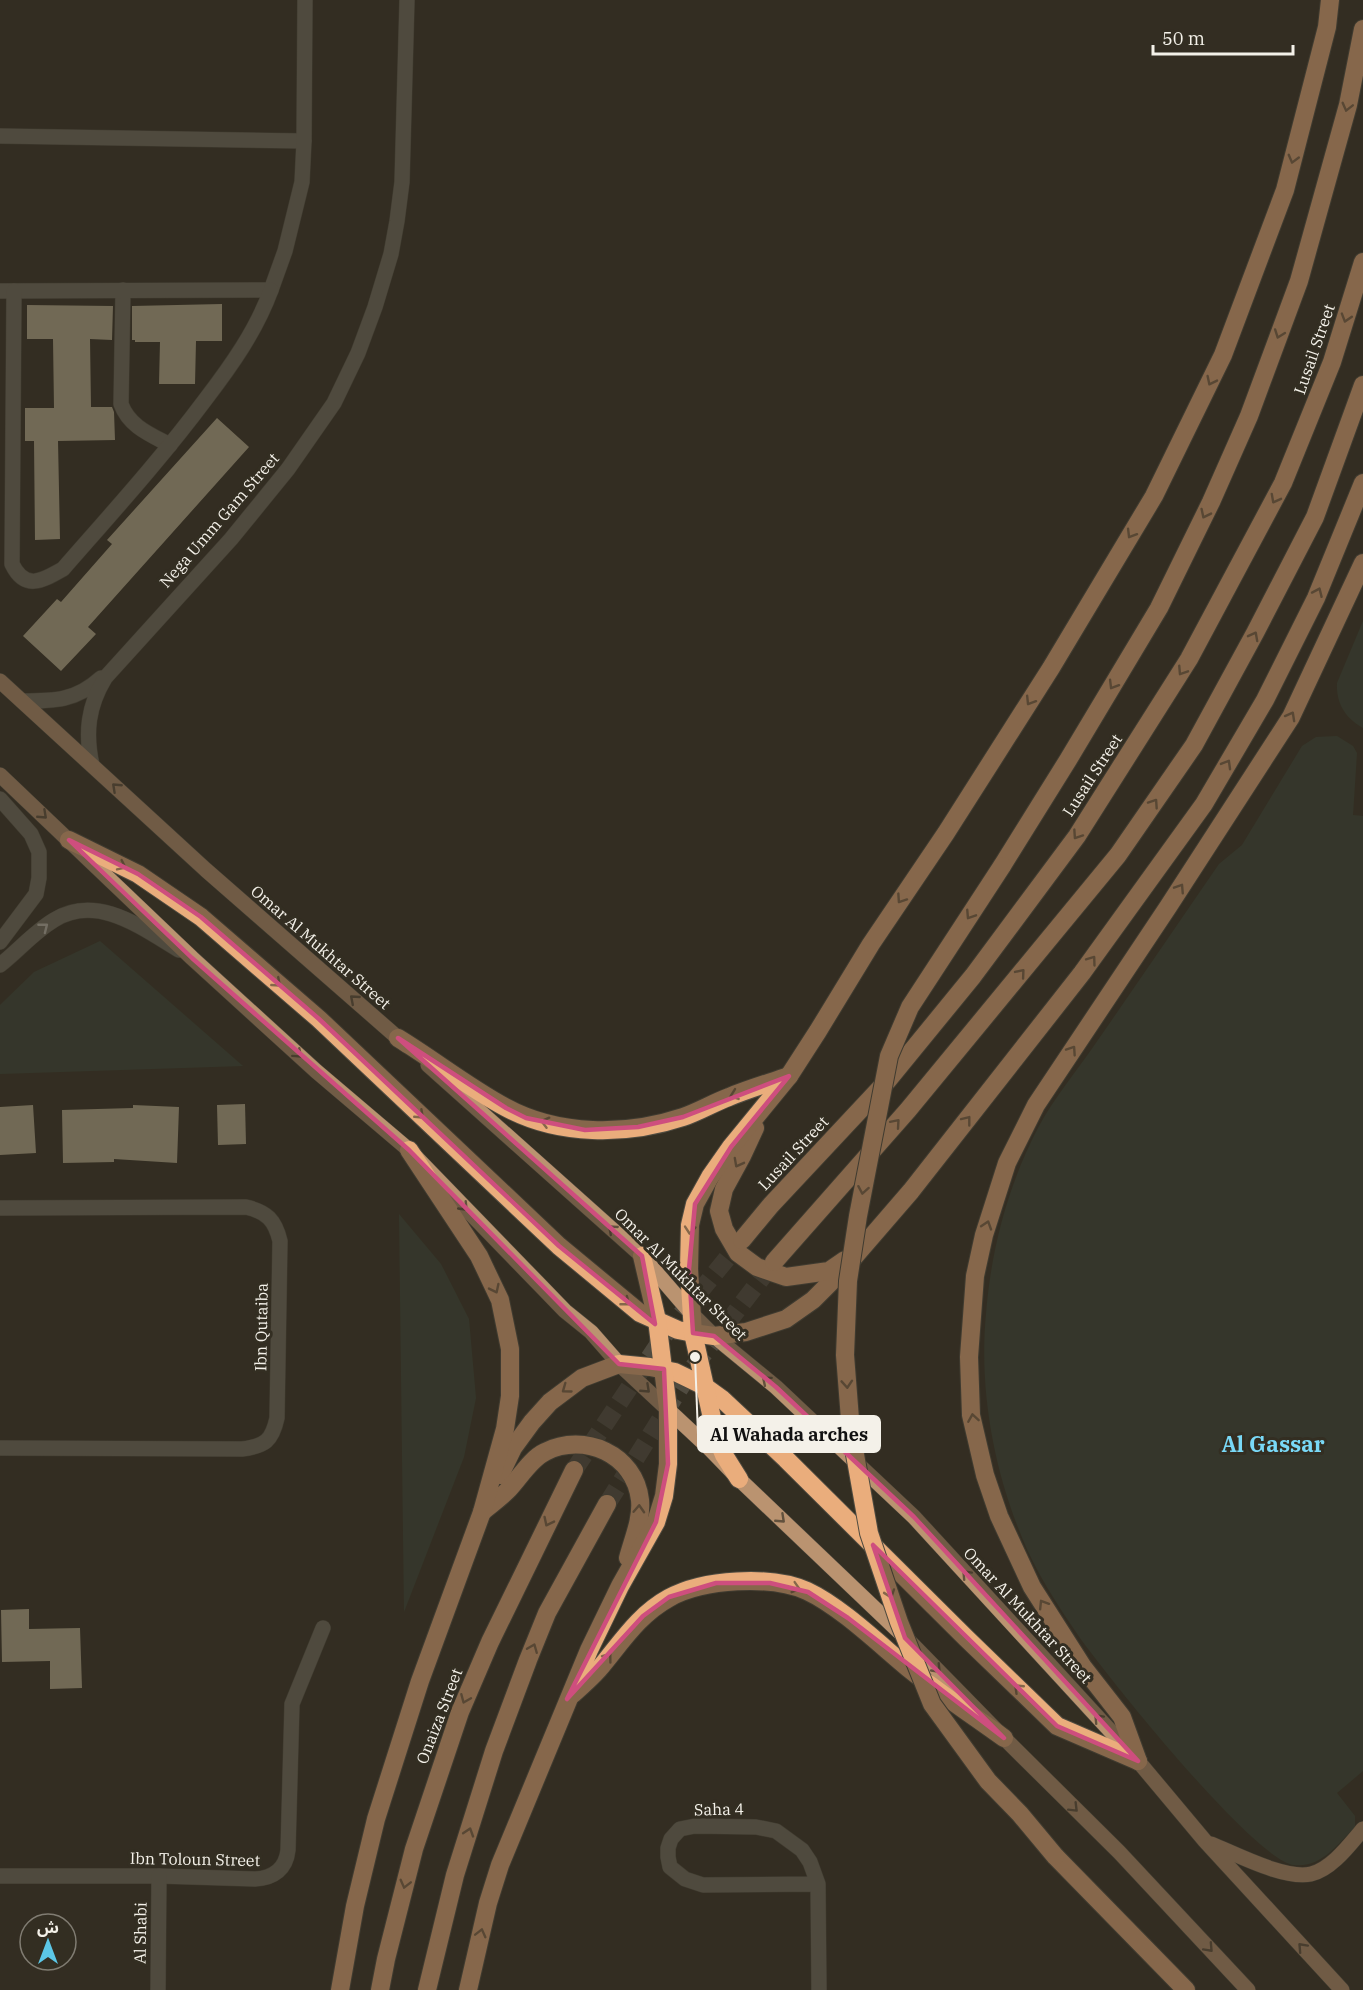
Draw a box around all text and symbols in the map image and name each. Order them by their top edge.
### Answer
scale bar [1153,18,1292,56]
text: 50 m [1162,27,1205,50]
one-way arrow [1341,102,1354,112]
one-way arrow [1287,154,1300,164]
street label: Lusail Street [1289,301,1339,397]
one-way arrow [1341,312,1353,323]
one-way arrow [1274,328,1287,339]
one-way arrow [1206,374,1218,385]
street label: Nega Umm Gam Street [155,448,283,592]
one-way arrow [1271,493,1282,504]
one-way arrow [1201,507,1212,518]
one-way arrow [1127,528,1139,538]
one-way arrow [1311,587,1323,598]
one-way arrow [1246,631,1258,642]
one-way arrow [1177,665,1189,675]
one-way arrow [1108,679,1120,689]
one-way arrow [1026,695,1038,705]
one-way arrow [1284,712,1295,722]
street label: Lusail Street [1058,730,1126,820]
one-way arrow [1220,760,1231,770]
one-way arrow [112,784,123,795]
one-way arrow [1147,799,1158,810]
one-way arrow [36,808,46,819]
one-way arrow [1072,829,1084,839]
one-way arrow [115,858,126,870]
street label: Omar Al Mukhtar Street [247,881,395,1013]
one-way arrow [1173,884,1185,894]
one-way arrow [898,892,909,903]
one-way arrow [966,908,977,919]
one-way arrow [38,924,49,935]
one-way arrow [1085,956,1096,967]
one-way arrow [1013,969,1024,980]
one-way arrow [270,975,281,986]
one-way arrow [350,995,361,1006]
one-way arrow [1065,1046,1076,1057]
one-way arrow [291,1047,301,1058]
one-way arrow [729,1088,740,1101]
one-way arrow [413,1107,424,1118]
street label: Lusail Street [754,1111,833,1194]
one-way arrow [960,1116,971,1127]
one-way arrow [540,1117,550,1130]
one-way arrow [889,1119,900,1130]
one-way arrow [734,1157,745,1167]
one-way arrow [857,1185,870,1195]
one-way arrow [457,1200,468,1210]
street label: Omar Al Mukhtar Street [611,1204,752,1345]
one-way arrow [980,1220,992,1230]
one-way arrow [608,1225,619,1236]
one-way arrow [684,1225,697,1234]
street label: Ibn Qutaiba [250,1282,272,1371]
one-way arrow [487,1282,499,1293]
one-way arrow [620,1295,631,1306]
one-way arrow [762,1376,773,1387]
one-way arrow [840,1379,853,1388]
one-way arrow [562,1382,573,1393]
one-way arrow [639,1382,650,1393]
one-way arrow [967,1413,979,1422]
callout: Al Wahada arches [698,1416,880,1452]
text: Al Wahada arches [710,1423,868,1446]
district label: Al Gassar [1221,1429,1325,1458]
one-way arrow [633,1504,646,1513]
one-way arrow [775,1512,785,1523]
one-way arrow [544,1516,556,1527]
street label: Omar Al Mukhtar Street [960,1543,1097,1687]
one-way arrow [962,1570,973,1581]
one-way arrow [790,1581,801,1593]
one-way arrow [882,1589,895,1599]
one-way arrow [1038,1600,1050,1610]
one-way arrow [526,1643,538,1654]
one-way arrow [600,1653,611,1664]
one-way arrow [929,1662,940,1673]
street label: Onaiza Street [412,1665,467,1767]
one-way arrow [1014,1684,1025,1695]
one-way arrow [460,1692,472,1703]
one-way arrow [1094,1714,1105,1725]
street label: Saha 4 [694,1799,744,1819]
one-way arrow [1066,1800,1077,1811]
one-way arrow [462,1827,474,1838]
street label: Ibn Toloun Street [130,1848,261,1870]
one-way arrow [399,1879,412,1889]
street label: Al Shabi [129,1902,151,1964]
north arrow [18,1912,78,1972]
text: ش [37,1917,59,1937]
one-way arrow [473,1928,486,1938]
one-way arrow [1202,1942,1213,1952]
one-way arrow [1298,1943,1309,1954]

